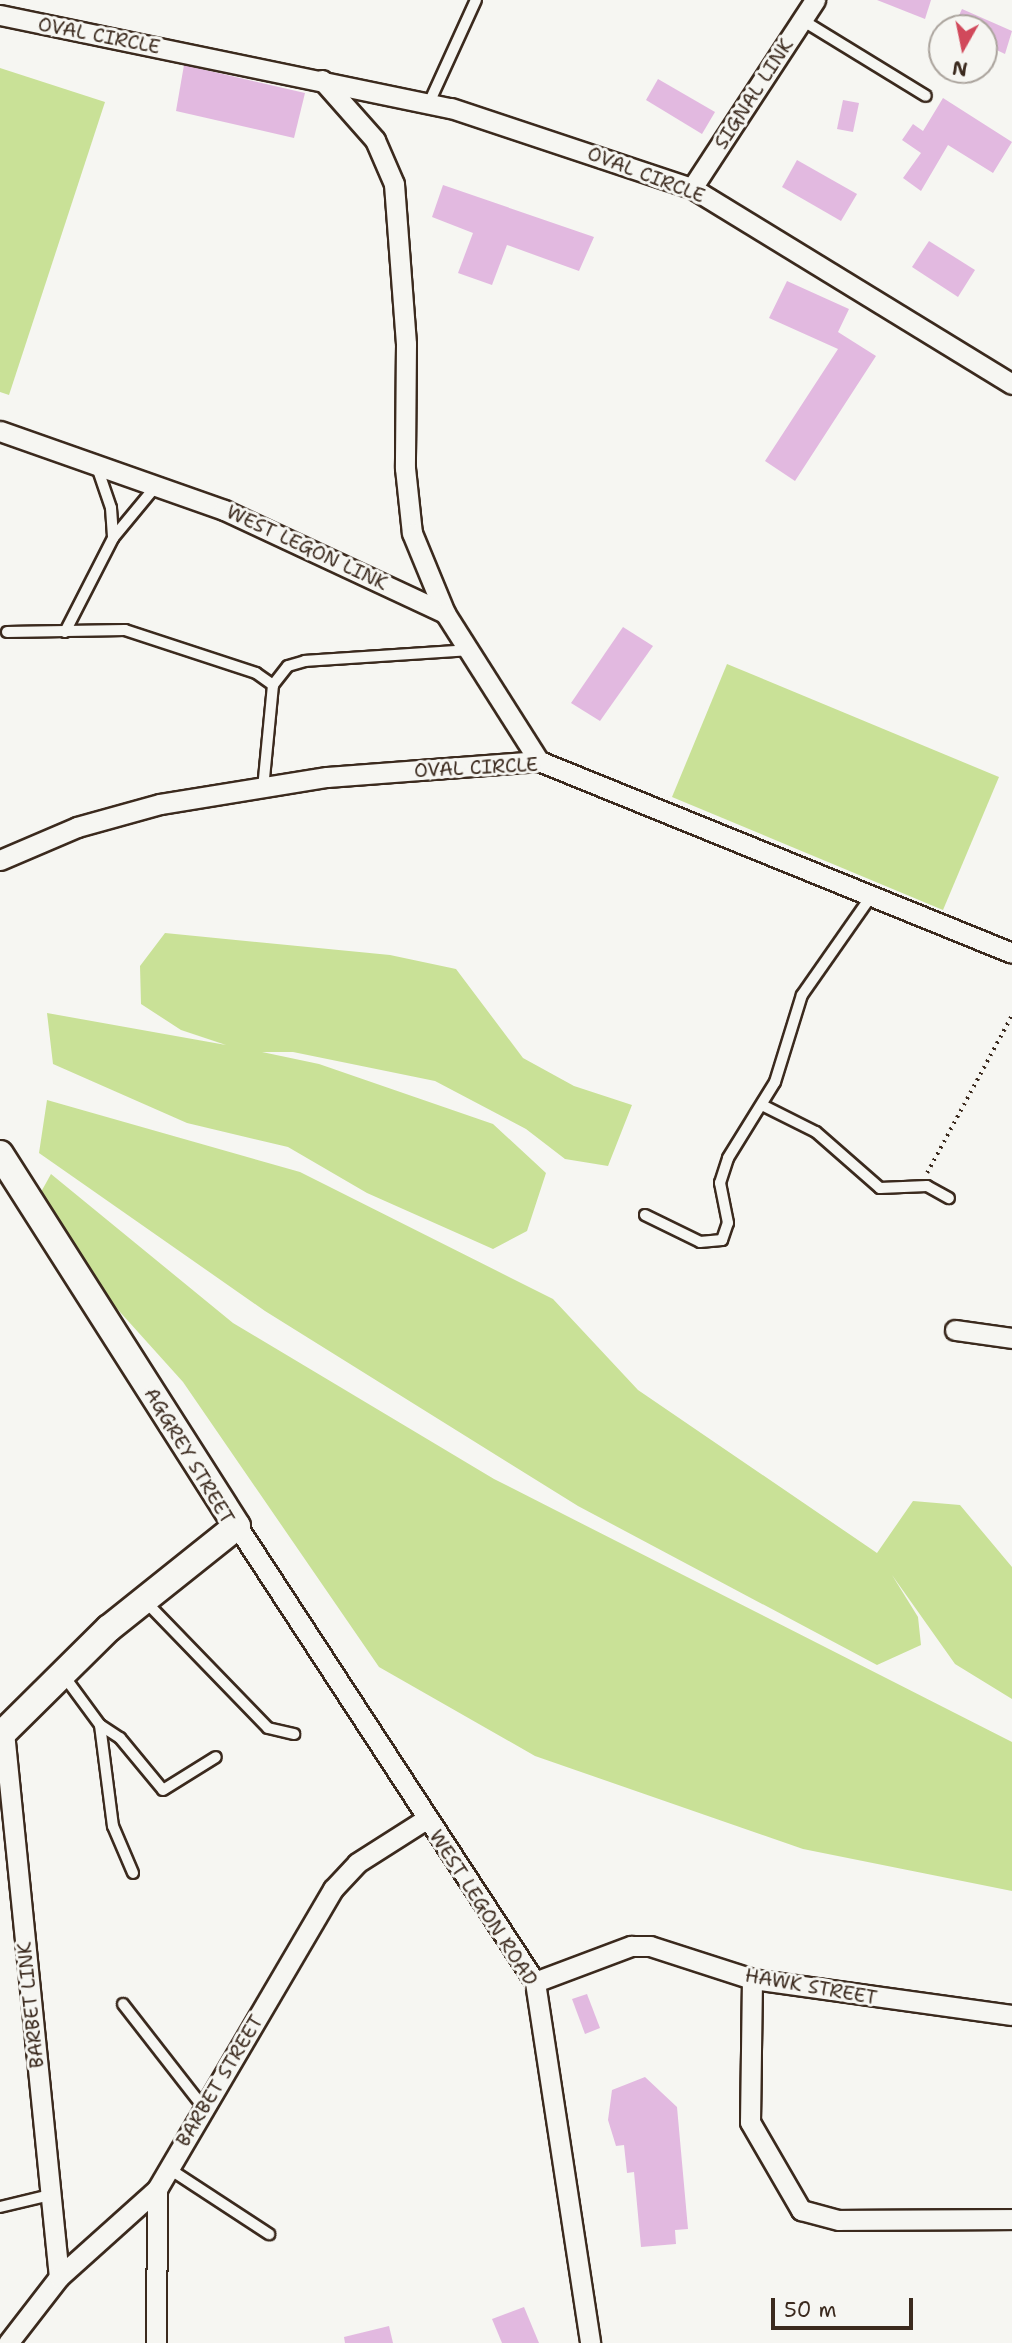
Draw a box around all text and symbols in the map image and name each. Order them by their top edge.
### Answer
street label: OVAL CIRCLE [36,13,162,59]
north arrow [928,14,998,84]
street label: SIGNAL LINK [710,34,798,154]
text: N [951,55,969,82]
street label: OVAL CIRCLE [584,142,708,208]
street label: WEST LEGON LINK [223,501,391,595]
street label: OVAL CIRCLE [414,753,538,783]
street label: AGGREY STREET [139,1384,239,1528]
street label: WEST LEGON ROAD [424,1826,542,1990]
street label: BARBET LINK [13,1941,49,2069]
street label: HAWK STREET [743,1964,879,2010]
street label: BARBET STREET [172,2011,268,2151]
scale bar [774,2284,916,2328]
text: 50 m [784,2296,837,2324]

